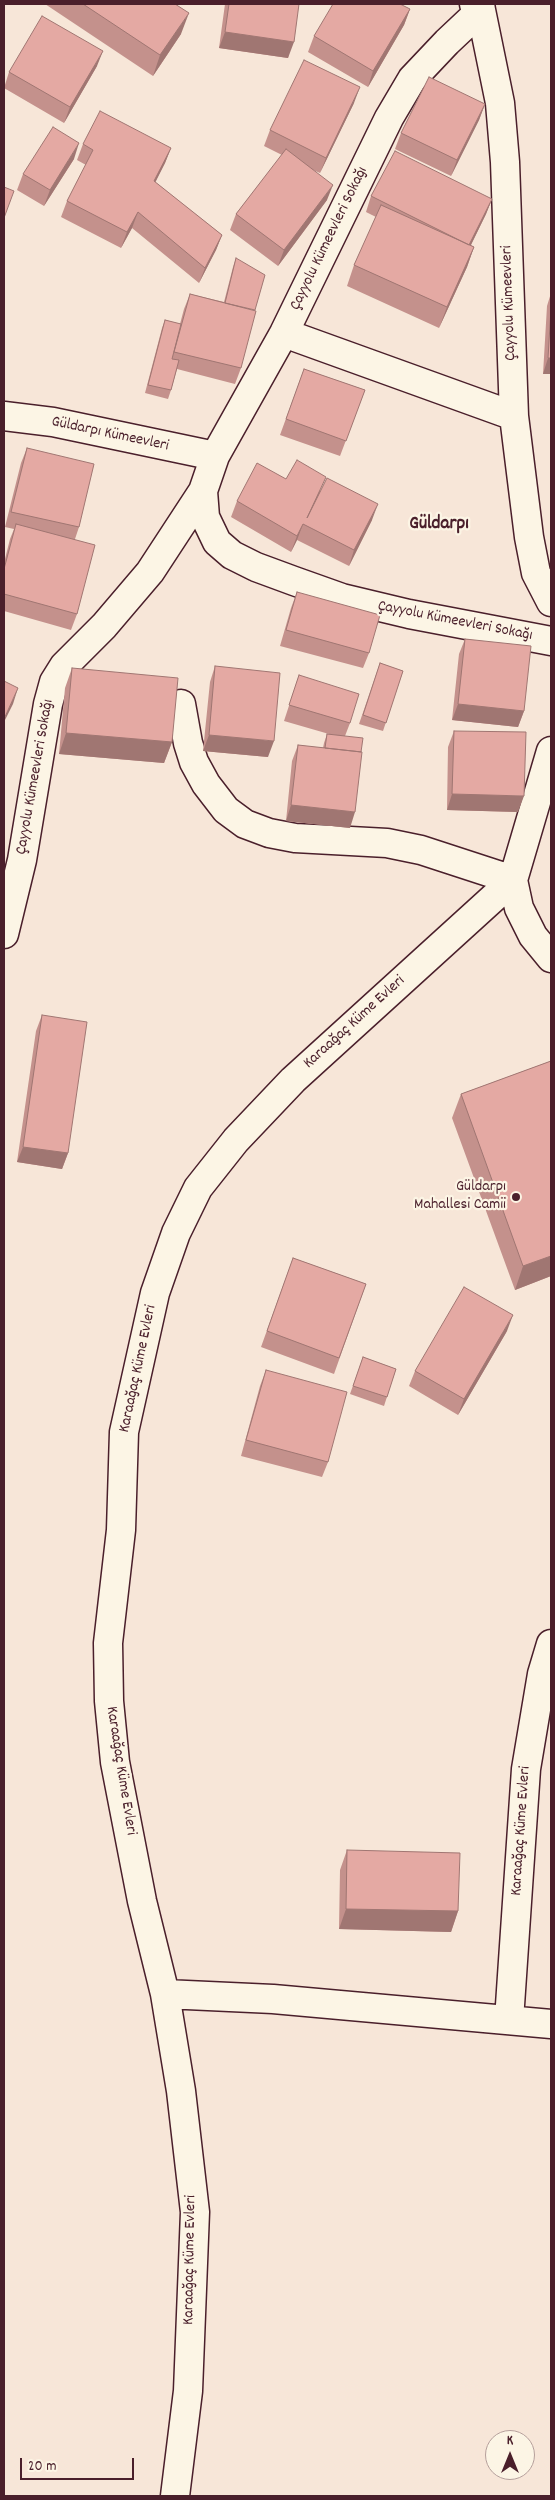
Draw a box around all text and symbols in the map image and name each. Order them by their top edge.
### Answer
street label: Çayyolu Kümeevleri Sokağı [287,164,373,314]
street label: Çayyolu Kümeevleri [498,245,522,361]
street label: Güldarpı Kümeevleri [50,413,170,457]
district label: Güldarpı [409,514,469,536]
street label: Çayyolu Kümeevleri Sokağı [376,598,534,646]
street label: Çayyolu Kümeevleri Sokağı [13,698,59,856]
street label: Karaağaç Küme Evleri [300,972,410,1074]
place label: Güldarpı Mahallesi Camii [414,1178,506,1216]
marker: Güldarpı Mahallesi Camii [510,1191,522,1203]
street label: Karaağaç Küme Evleri [116,1303,162,1435]
street label: Karaağaç Küme Evleri [100,1705,140,1837]
street label: Karaağaç Küme Evleri [508,1765,536,1897]
street label: Karaağaç Küme Evleri [180,2195,202,2325]
north arrow [485,2430,535,2480]
text: K [507,2431,513,2451]
scale bar [22,2448,136,2480]
text: 20 m [28,2456,56,2478]

